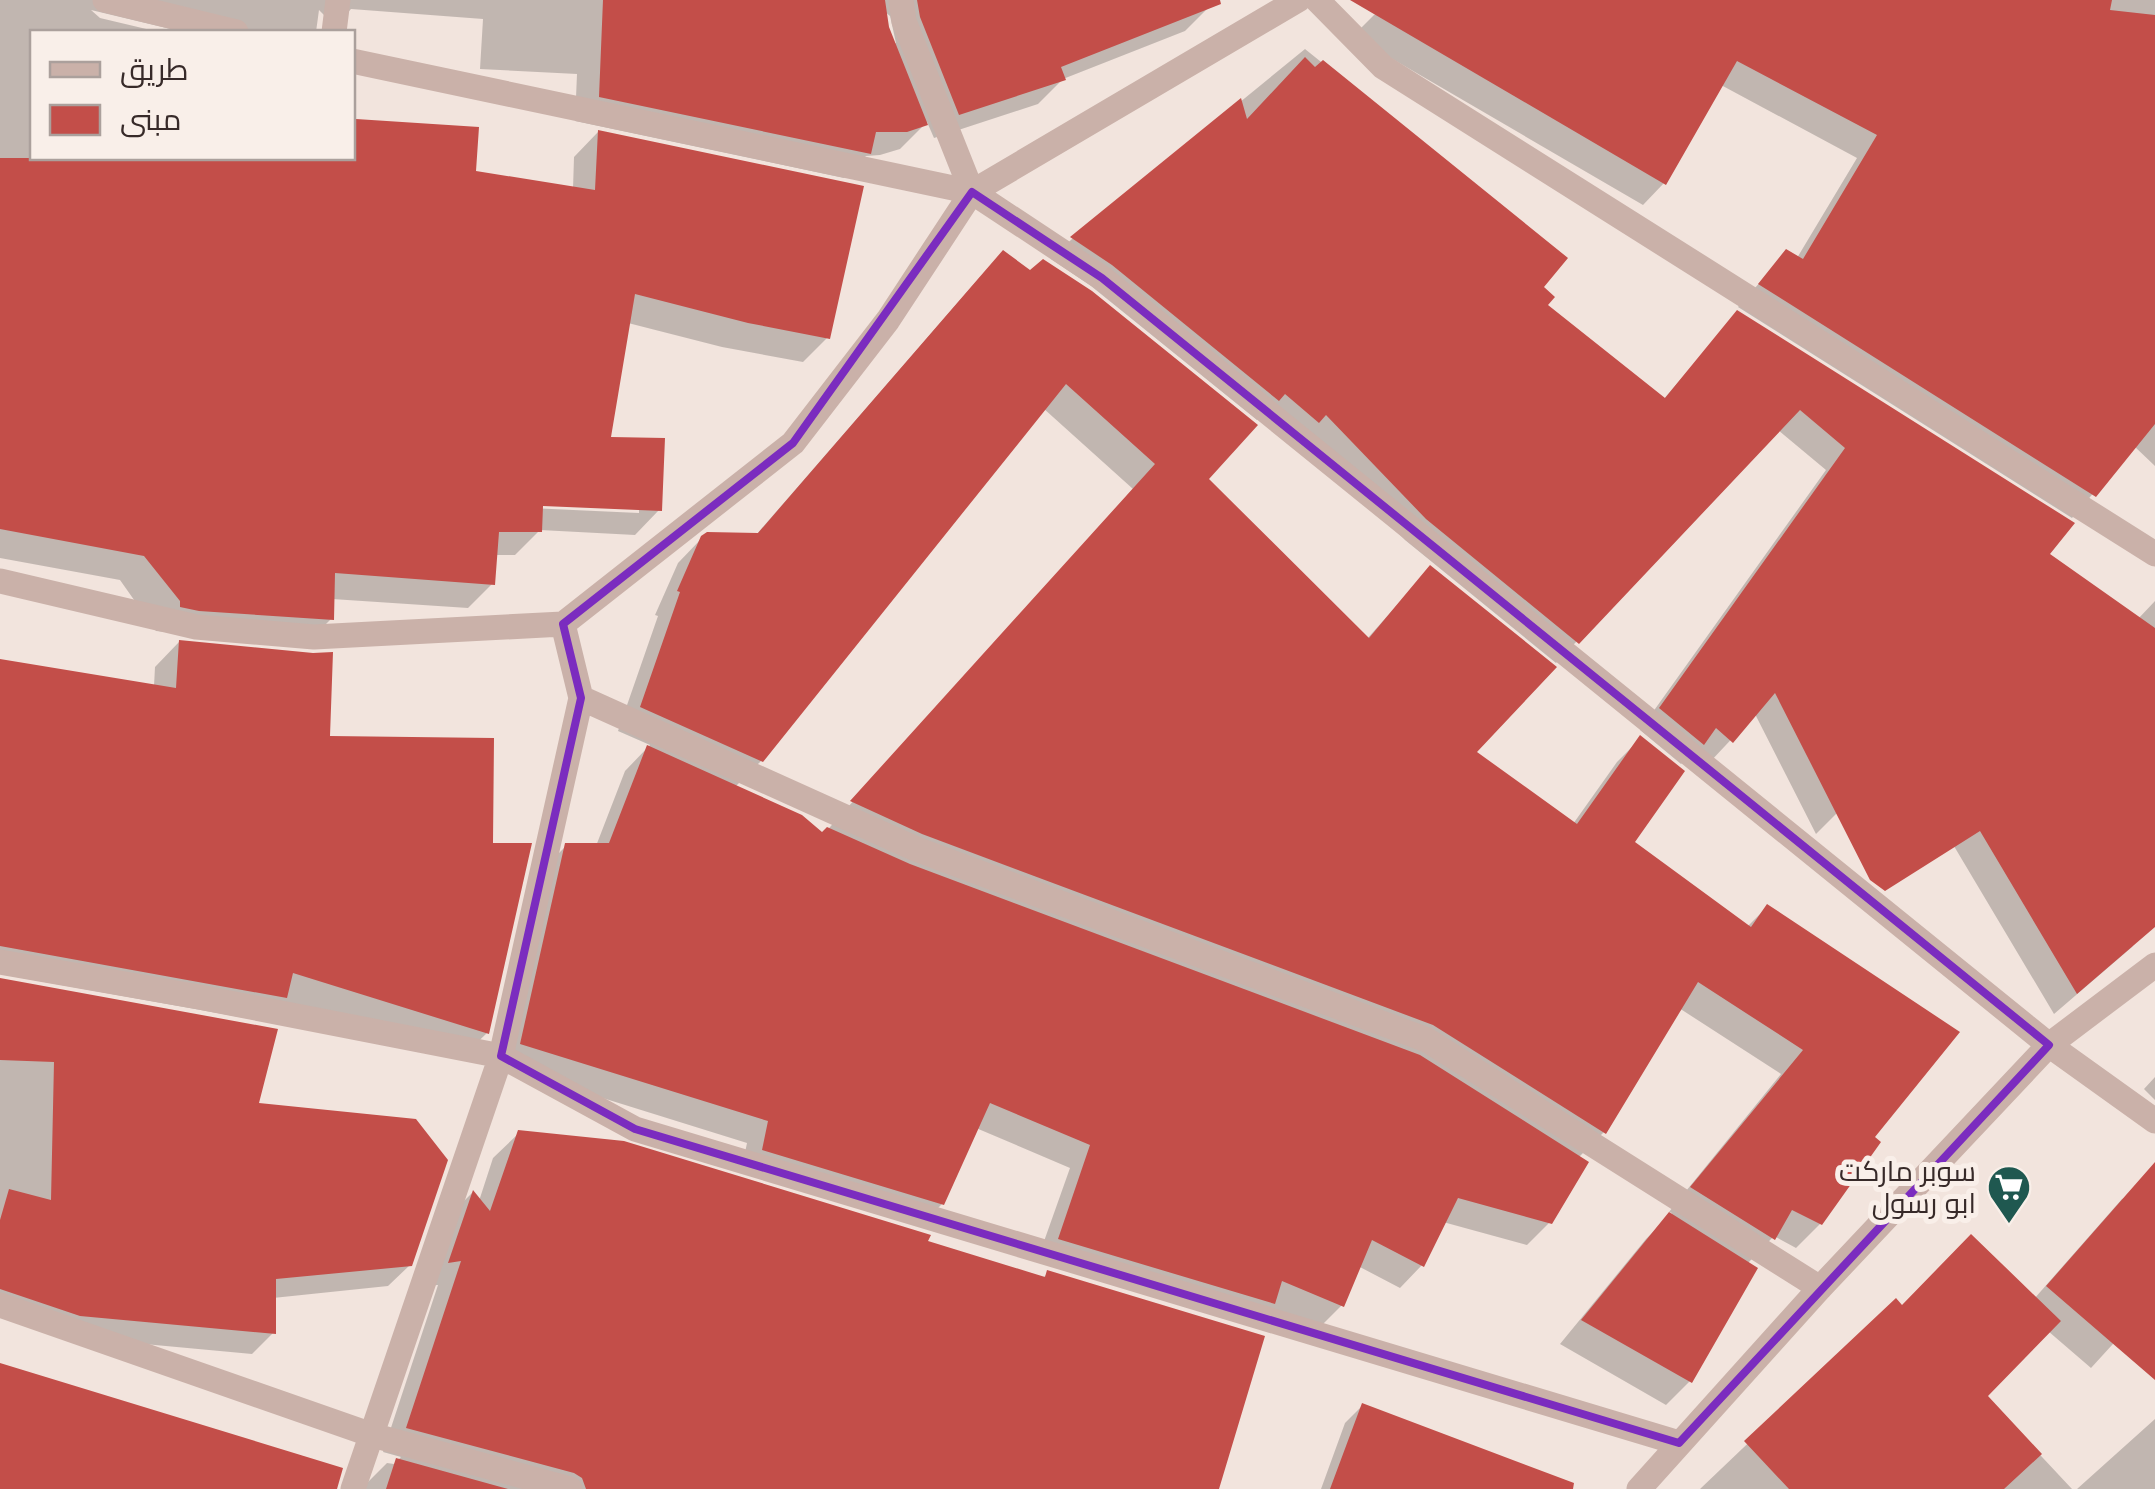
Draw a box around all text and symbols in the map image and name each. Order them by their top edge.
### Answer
legend [30,30,355,160]
text: طريق [120,53,189,88]
text: مبنى [120,103,181,138]
place label: سوبر ماركت ابو رسول [1839,1156,1976,1220]
supermarket icon: سوبر ماركت ابو رسول [1986,1164,2032,1225]

